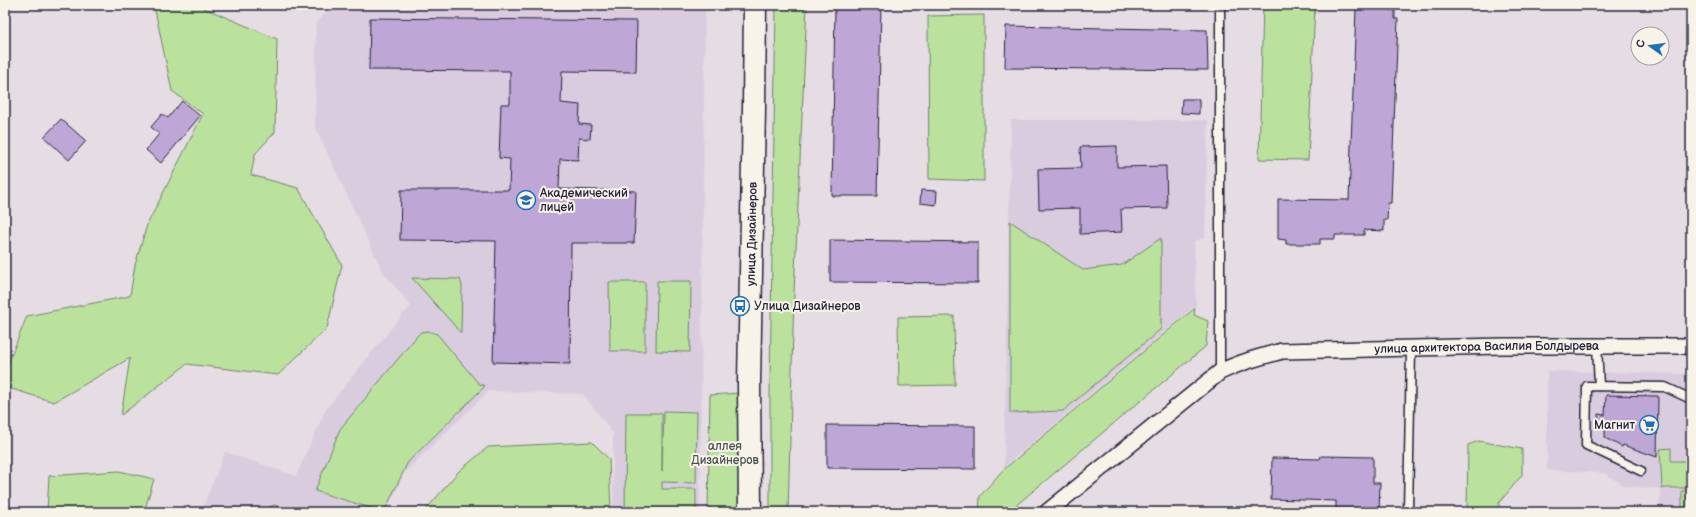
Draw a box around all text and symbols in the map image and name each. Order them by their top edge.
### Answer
north arrow [1630,26,1670,66]
text: С [1634,38,1648,49]
street label: улица Дизайнеров [743,181,760,286]
place label: Академический лицей [539,186,628,215]
school or university icon: Академический лицей [515,189,537,211]
bus stop icon: Улица Дизайнеров [729,295,751,317]
place label: Улица Дизайнеров [754,299,861,314]
street label: улица архитектора Василия Болдырева [1374,338,1599,356]
supermarket icon: Магнит [1638,414,1660,436]
place label: Магнит [1594,418,1635,433]
park label: аллея Дизайнеров [691,439,760,468]

